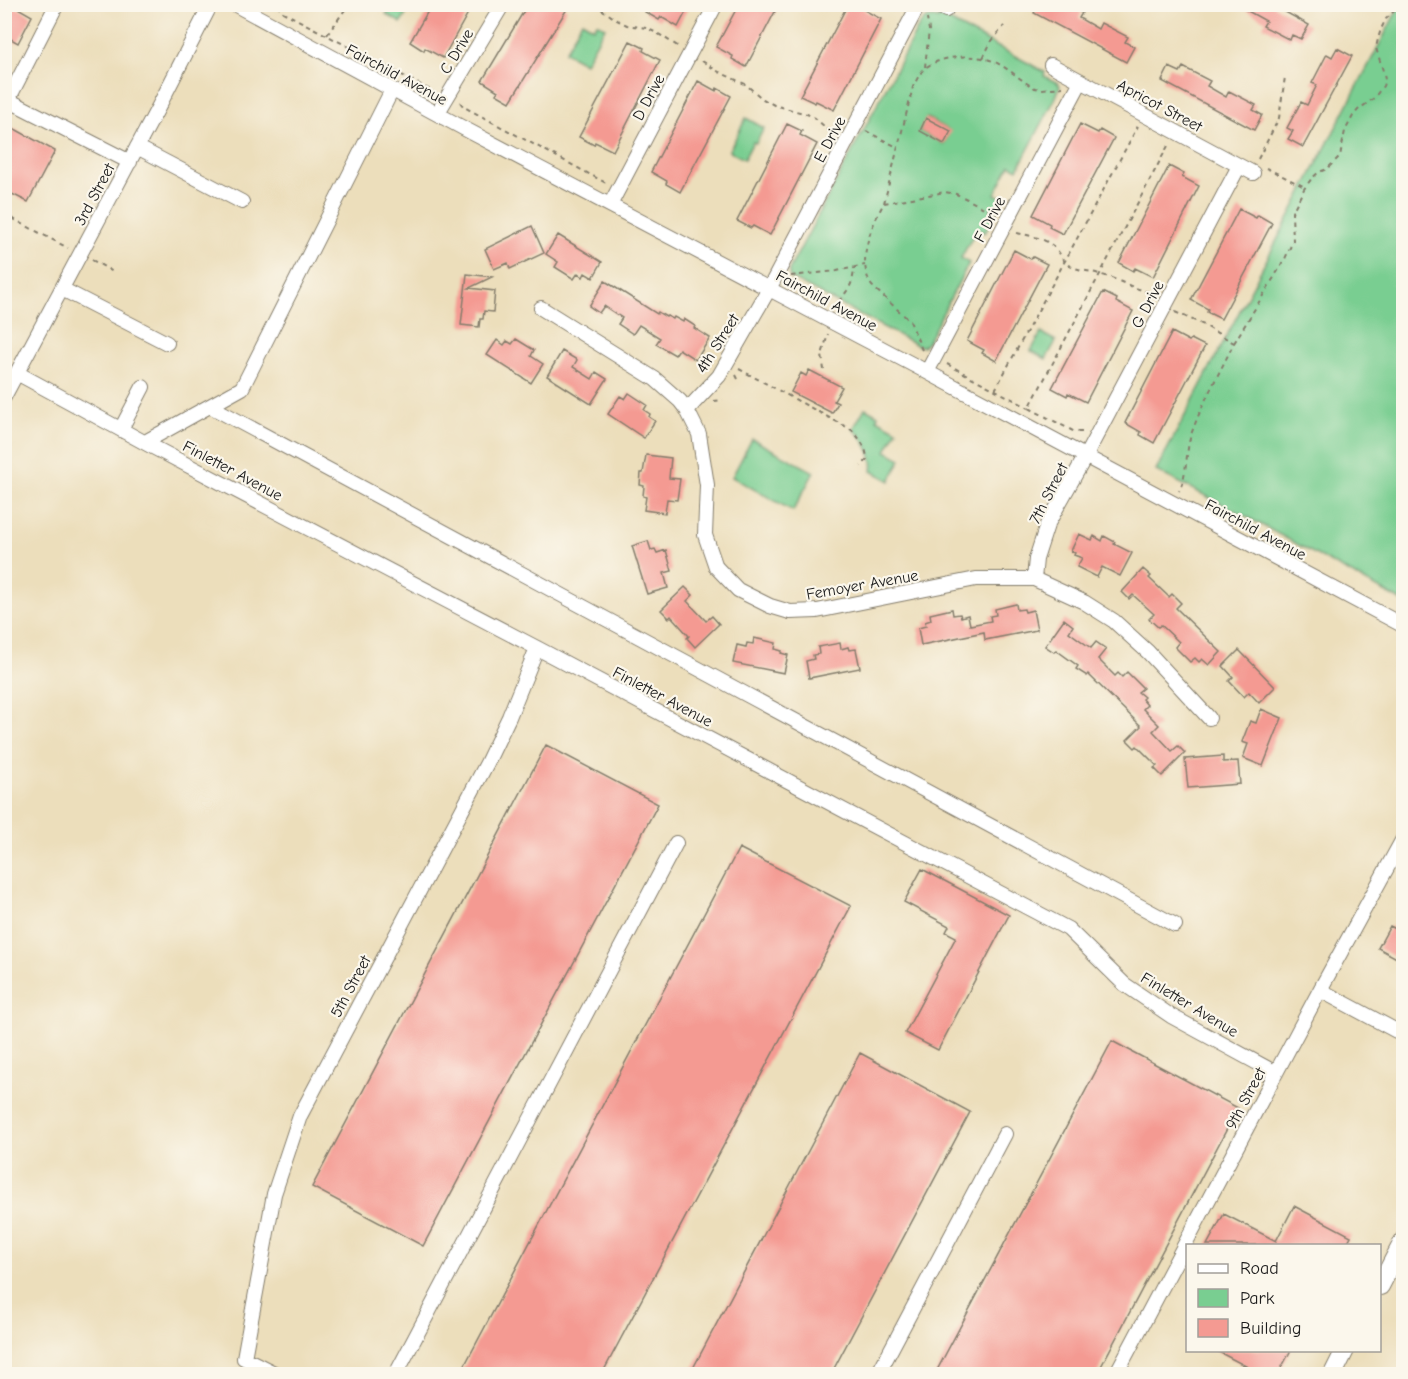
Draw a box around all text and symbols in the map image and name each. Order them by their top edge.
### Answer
street label: C Drive [436,26,477,77]
street label: Fairchild Avenue [343,41,450,109]
street label: D Drive [629,71,669,124]
street label: Apricot Street [1114,76,1206,136]
street label: E Drive [810,113,849,166]
street label: 3rd Street [71,160,119,229]
street label: F Drive [970,194,1009,245]
street label: Fairchild Avenue [773,267,880,335]
street label: G Drive [1128,278,1168,331]
street label: 4th Street [693,310,743,376]
street label: Finletter Avenue [180,437,285,505]
street label: 7th Street [1026,460,1072,527]
street label: Fairchild Avenue [1202,496,1309,564]
street label: Femoyer Avenue [805,566,920,604]
street label: Finletter Avenue [610,663,715,731]
street label: 5th Street [327,952,375,1020]
street label: Finletter Avenue [1138,969,1241,1041]
street label: 9th Street [1222,1064,1270,1132]
legend [1186,1244,1381,1352]
text: Road [1240,1258,1279,1279]
text: Park [1240,1288,1275,1309]
text: Building [1240,1318,1302,1339]

